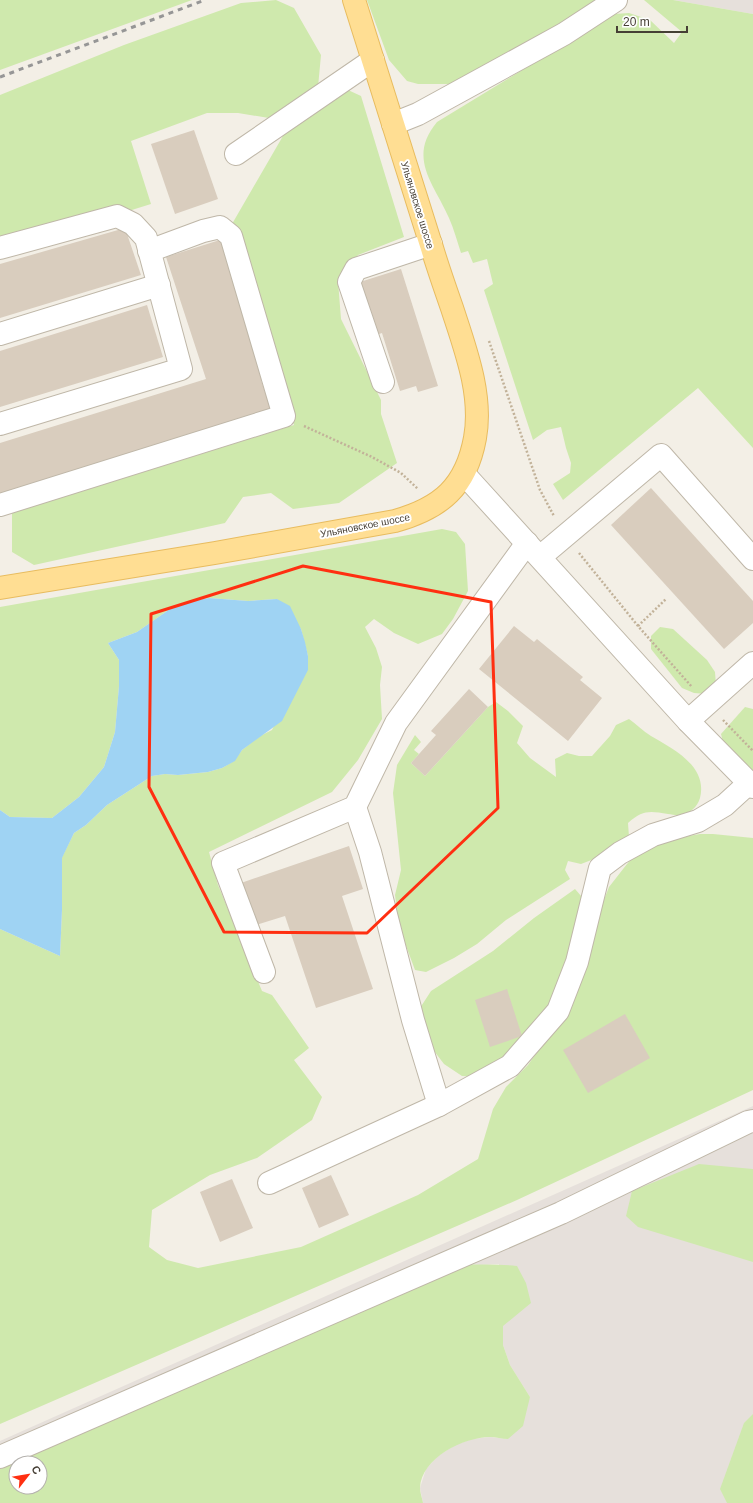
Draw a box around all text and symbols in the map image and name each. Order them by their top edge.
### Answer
scale bar [617,8,687,34]
text: 20 m [623,15,650,29]
street label: Ульяновское шоссе [399,160,436,251]
street label: Ульяновское шоссе [319,511,411,540]
north arrow [8,1455,48,1495]
text: С [29,1463,44,1476]

